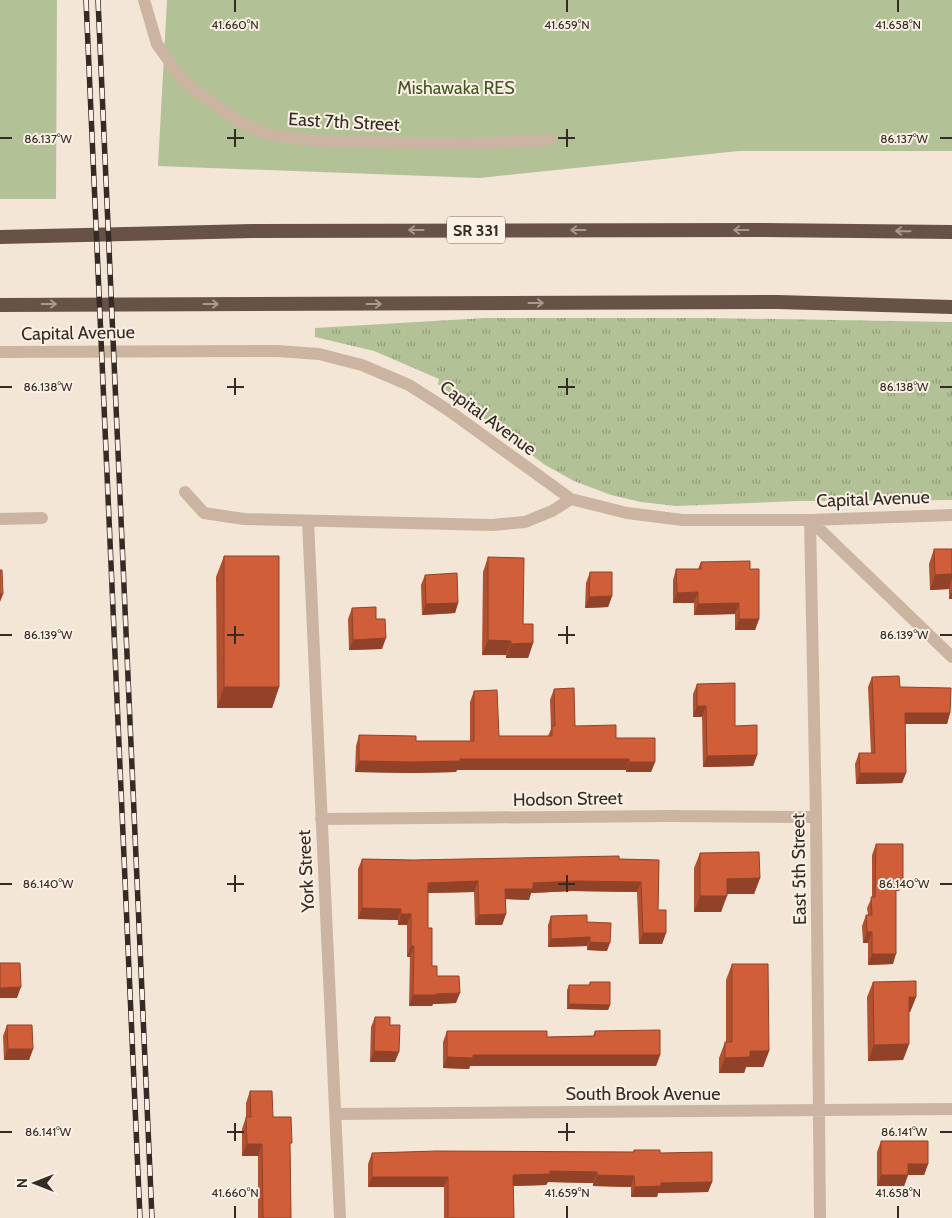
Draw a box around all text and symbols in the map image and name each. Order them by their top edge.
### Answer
text: 41.660°N [211,17,259,32]
text: 41.659°N [544,17,590,32]
text: 41.658°N [875,17,921,32]
park label: Mishawaka RES [397,77,515,99]
street label: East 7th Street [288,108,400,136]
text: 86.137°W [24,131,72,146]
text: 86.137°W [880,131,928,146]
road number: SR 331 [447,216,505,244]
one-way arrow [408,225,424,235]
one-way arrow [571,225,587,235]
one-way arrow [733,225,750,235]
one-way arrow [896,226,912,236]
one-way arrow [528,298,544,308]
one-way arrow [40,299,56,309]
one-way arrow [202,299,219,309]
one-way arrow [365,299,381,309]
street label: Capital Avenue [21,321,135,345]
street label: Capital Avenue [436,376,540,460]
text: 86.138°W [24,379,73,394]
text: 86.138°W [880,379,929,394]
street label: Capital Avenue [816,486,930,512]
text: 86.139°W [24,627,73,642]
text: 86.139°W [880,627,929,642]
street label: Hodson Street [513,787,623,811]
street label: East 5th Street [787,813,811,925]
street label: York Street [293,829,319,914]
text: 86.140°W [23,876,74,891]
text: 86.140°W [879,876,930,891]
street label: South Brook Avenue [566,1083,720,1105]
text: 86.141°W [25,1124,72,1139]
text: 86.141°W [881,1124,928,1139]
north arrow [10,1158,60,1208]
text: N [13,1178,31,1188]
text: 41.660°N [211,1185,259,1200]
text: 41.659°N [544,1185,590,1200]
text: 41.658°N [875,1185,921,1200]

